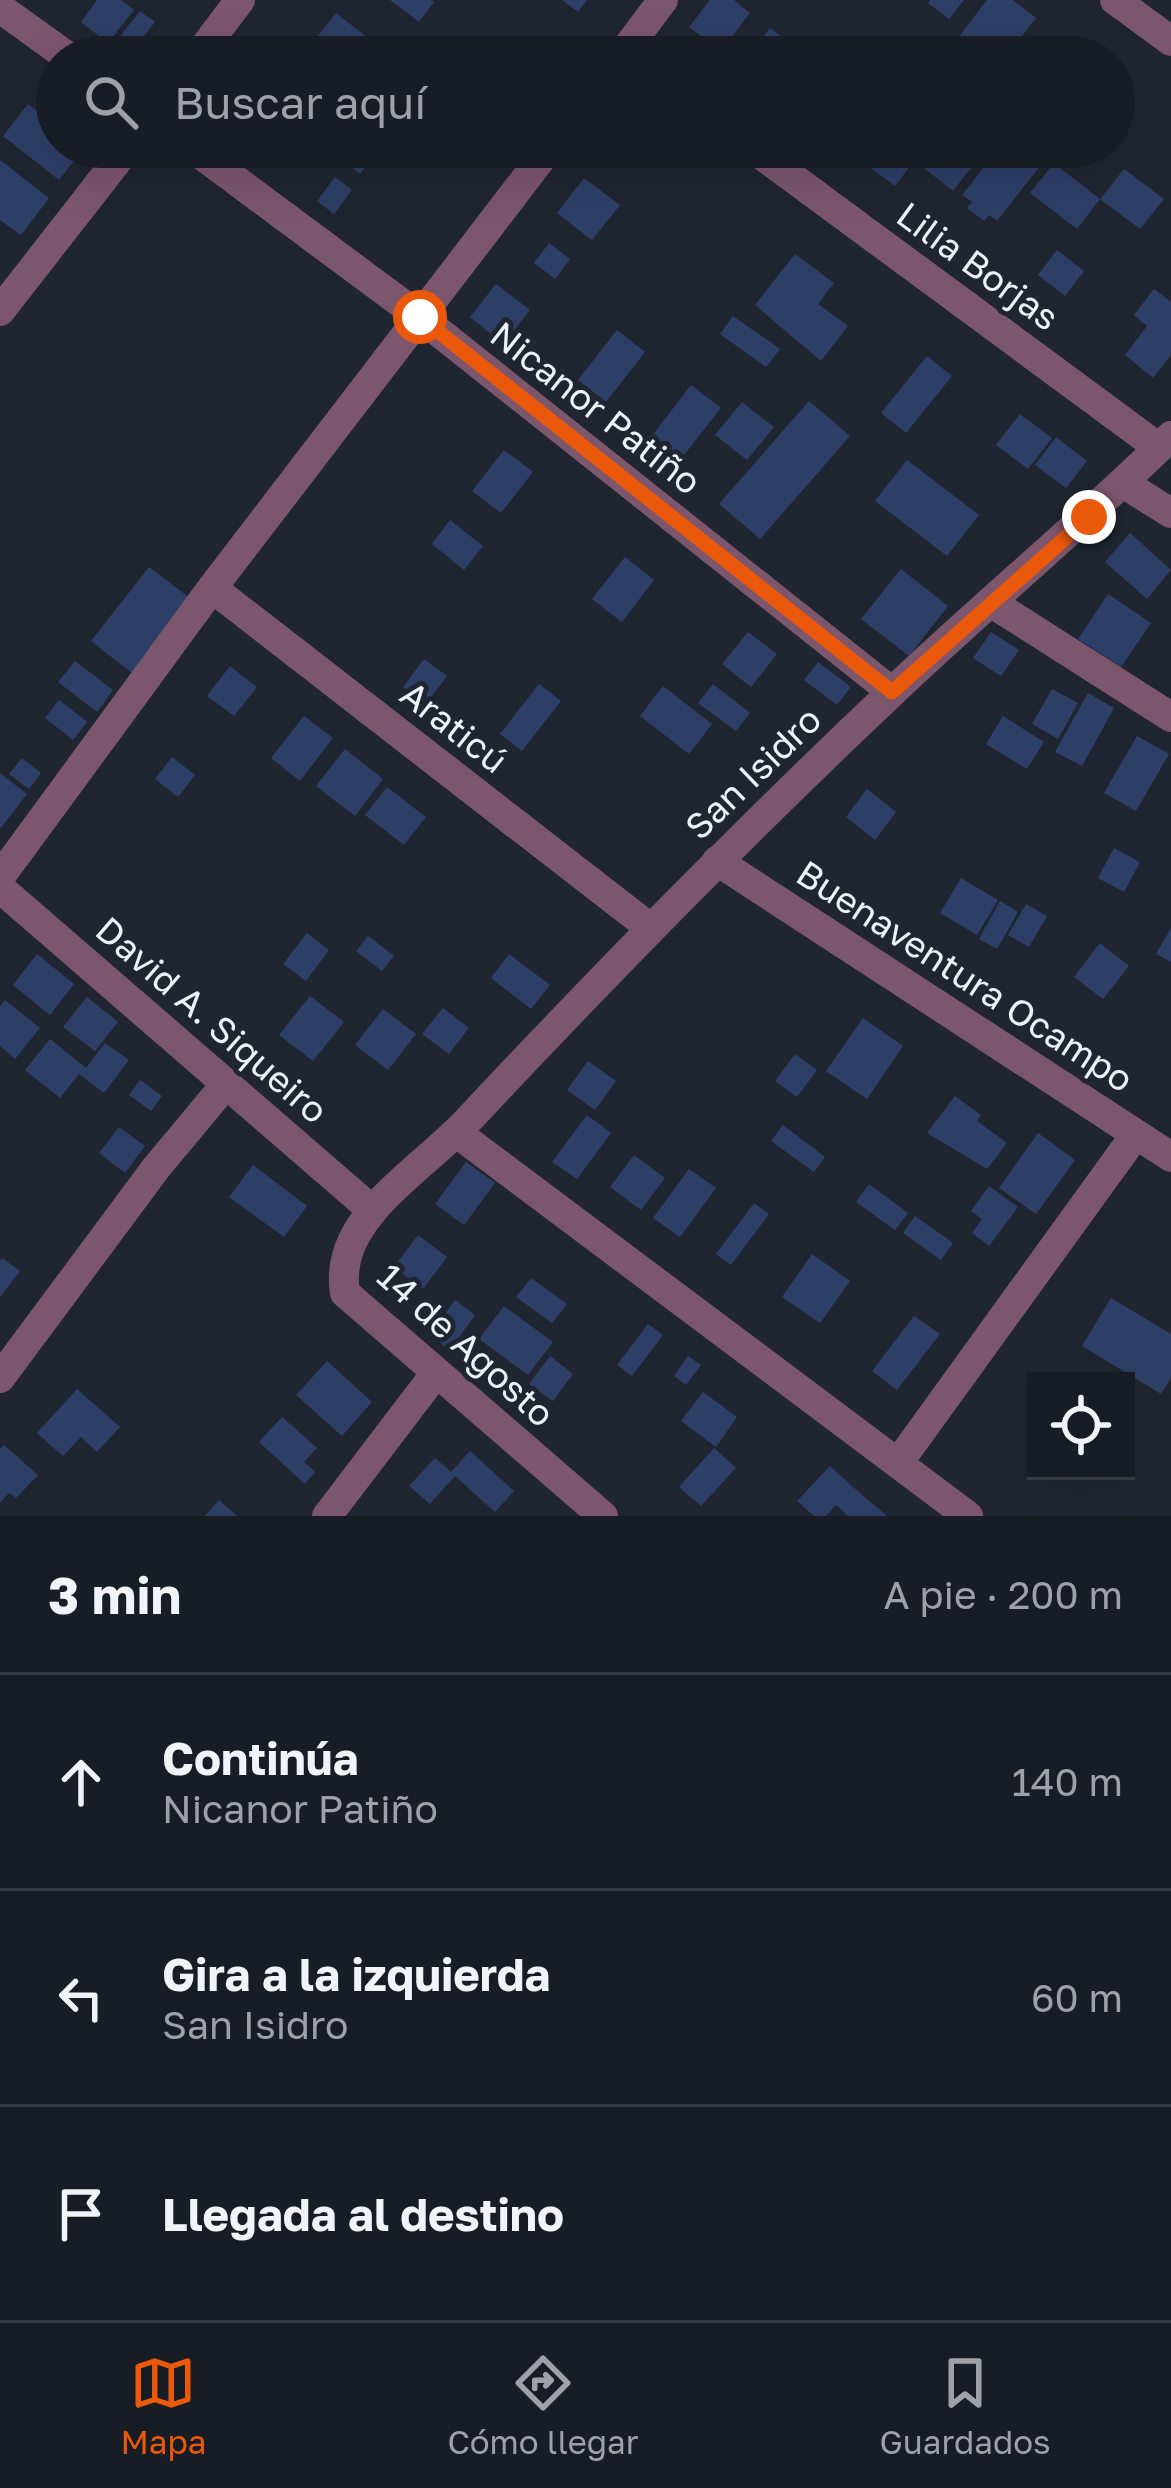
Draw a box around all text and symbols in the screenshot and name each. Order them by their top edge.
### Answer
search box [36,36,1135,168]
icon: search [78,69,144,135]
text: Buscar aquí [174,75,426,129]
street label: Lilia Borjas [889,193,1068,339]
route start [393,290,447,344]
street label: Nicanor Patiño [483,312,710,503]
route end [1062,490,1116,544]
street label: Araticú [393,672,516,781]
street label: San Isidro [676,697,829,848]
street label: Buenaventura Ocampo [789,851,1141,1100]
street label: David A. Siqueiro [88,907,337,1132]
street label: 14 de Agosto [369,1254,564,1435]
map controls [1027,1372,1135,1480]
button: locate [1027,1372,1135,1480]
text: 3 min [48,1564,181,1625]
text: A pie · 200 m [884,1571,1123,1618]
text: Continúa [162,1731,359,1785]
icon: ahead [48,1749,114,1815]
text: 140 m [1012,1758,1123,1805]
text: Nicanor Patiño [162,1785,438,1832]
text: Gira a la izquierda [162,1947,550,2001]
icon: left [48,1965,114,2031]
text: 60 m [1031,1974,1123,2021]
text: San Isidro [162,2001,348,2048]
icon: arrive [48,2181,114,2247]
text: Llegada al destino [162,2187,564,2241]
tab: Mapa [120,2350,206,2461]
tab: Cómo llegar [447,2350,639,2461]
tab: Guardados [880,2350,1051,2461]

